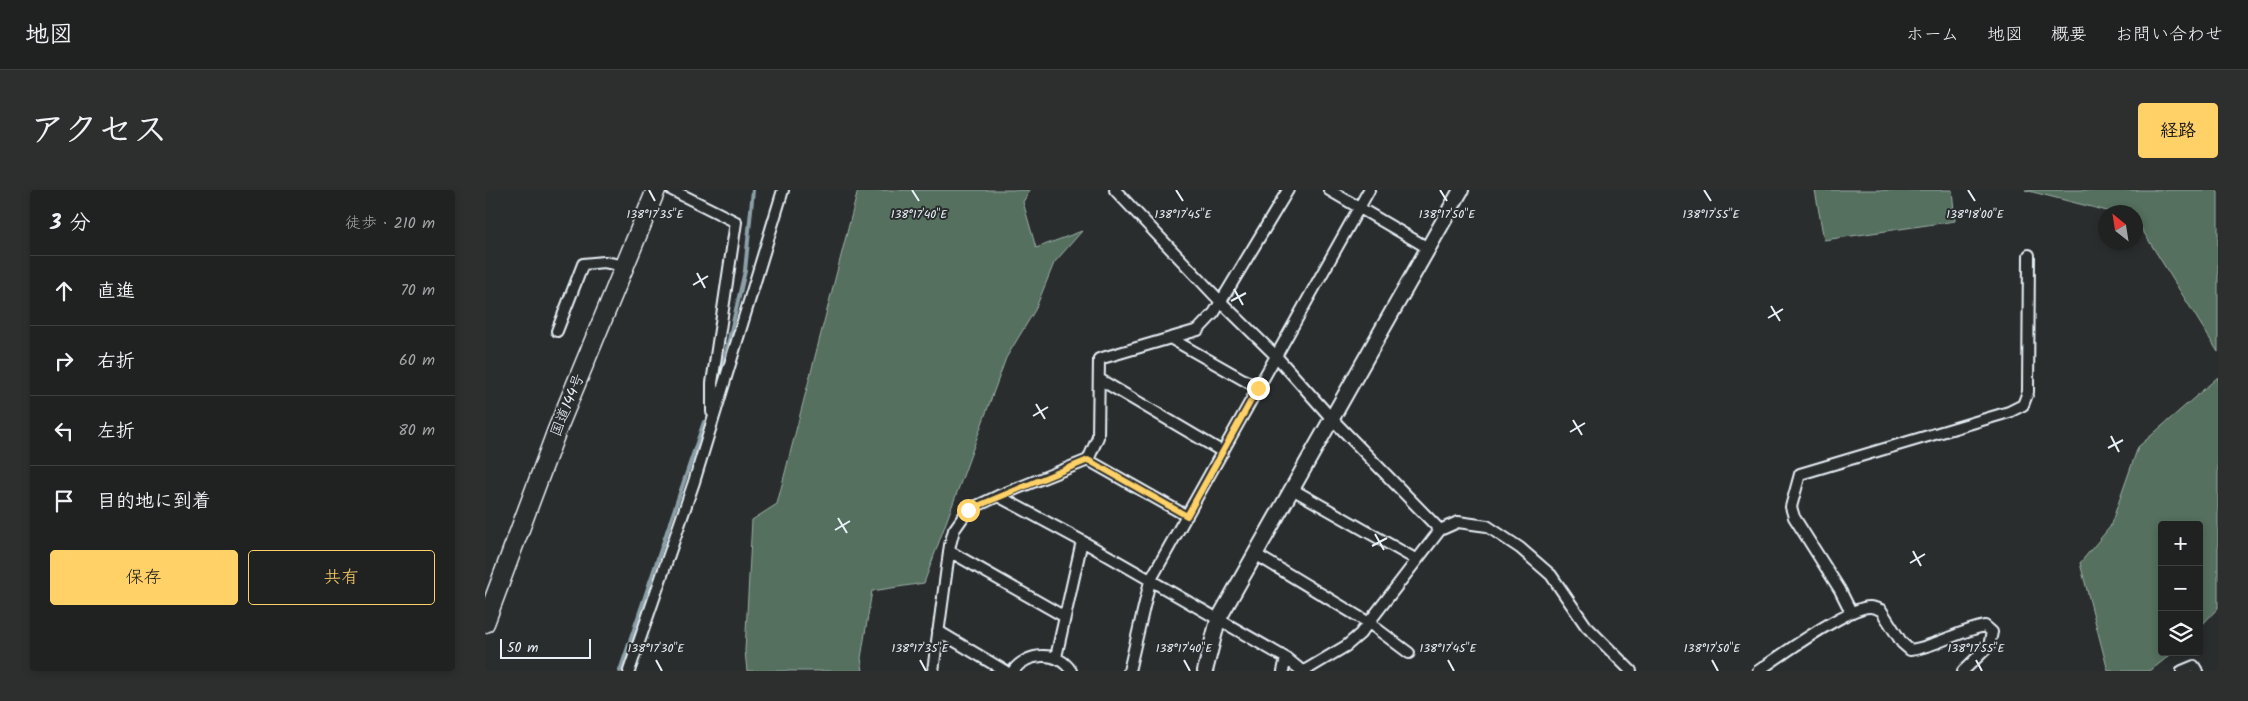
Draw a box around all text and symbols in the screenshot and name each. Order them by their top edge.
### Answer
text: 地図 [25,16,73,55]
text: ホーム [1906,21,1959,50]
text: 地図 [1987,21,2023,50]
text: 概要 [2051,21,2087,50]
text: お問い合わせ [2115,21,2223,50]
button: 経路 [2138,103,2218,158]
text: アクセス [30,104,168,160]
text: 138°17'35"E [626,205,685,224]
text: 138°17'40"E [891,205,948,224]
text: 138°17'45"E [1154,205,1212,224]
text: 138°17'50"E [1419,205,1476,224]
text: 138°17'55"E [1683,205,1740,224]
text: 138°18'00"E [1946,205,2005,224]
north arrow [2098,205,2143,250]
text: 3 分 [50,207,91,240]
text: 徒歩 · 210 m [345,211,435,236]
icon: ahead [50,277,78,305]
text: 直進 [97,277,135,307]
text: 70 m [400,278,435,303]
icon: right [50,347,78,375]
text: 右折 [97,347,135,377]
text: 60 m [399,348,435,373]
street label: 国道144号 [544,370,591,441]
route end [1247,377,1270,400]
icon: left [50,417,78,445]
text: 左折 [97,417,135,447]
text: 80 m [398,418,435,443]
icon: arrive [50,487,78,515]
text: 目的地に到着 [97,487,211,517]
route start [957,499,980,522]
map controls [2158,521,2203,656]
button: + [2158,521,2203,566]
button: 保存 [50,550,238,605]
button: 共有 [248,550,435,605]
button: − [2158,566,2203,611]
button: layers [2158,611,2203,656]
scale bar [500,636,591,659]
text: 50 m [507,637,538,659]
text: 138°17'30"E [628,639,685,658]
text: 138°17'35"E [891,639,950,658]
text: 138°17'40"E [1156,639,1213,658]
text: 138°17'45"E [1419,639,1477,658]
text: 138°17'50"E [1684,639,1741,658]
text: 138°17'55"E [1948,639,2005,658]

